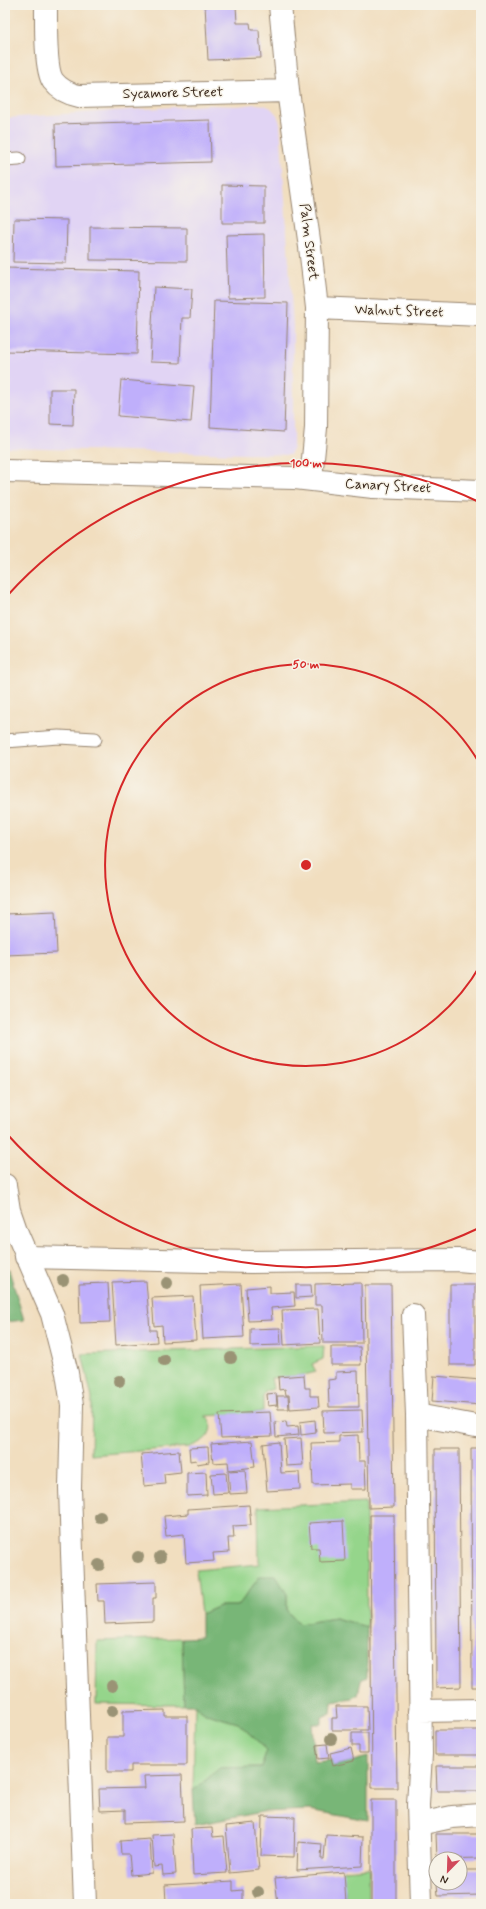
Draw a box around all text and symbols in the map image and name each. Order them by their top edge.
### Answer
street label: Sycamore Street [123,83,224,103]
street label: Palm Street [295,202,323,282]
street label: Walnut Street [354,300,444,322]
text: 100 m [290,456,323,472]
street label: Canary Street [345,475,431,497]
text: 50 m [293,657,320,673]
centre of rings [299,858,313,872]
north arrow [428,1851,468,1891]
text: N [438,1871,451,1887]

